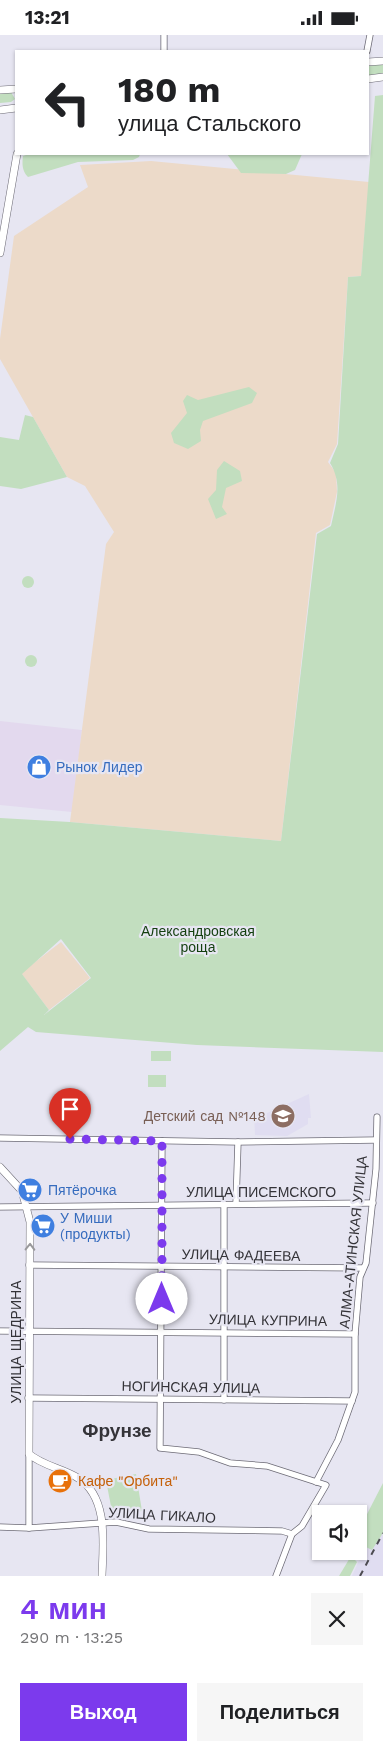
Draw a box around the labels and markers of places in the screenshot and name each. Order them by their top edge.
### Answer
shop icon: Рынок Лидер [26,754,52,780]
place label: Рынок Лидер [56,759,143,775]
pin [49,1088,91,1139]
school or university icon: Детский сад №148 [270,1103,296,1129]
place label: Детский сад №148 [144,1108,266,1124]
supermarket icon: Пятёрочка [17,1177,43,1203]
place label: Пятёрочка [48,1182,117,1198]
place label: У Миши (продукты) [60,1210,131,1242]
supermarket icon: У Миши (продукты) [30,1213,56,1239]
cafe icon: Кафе "Орбита" [47,1468,73,1494]
place label: Кафе "Орбита" [78,1473,178,1489]

